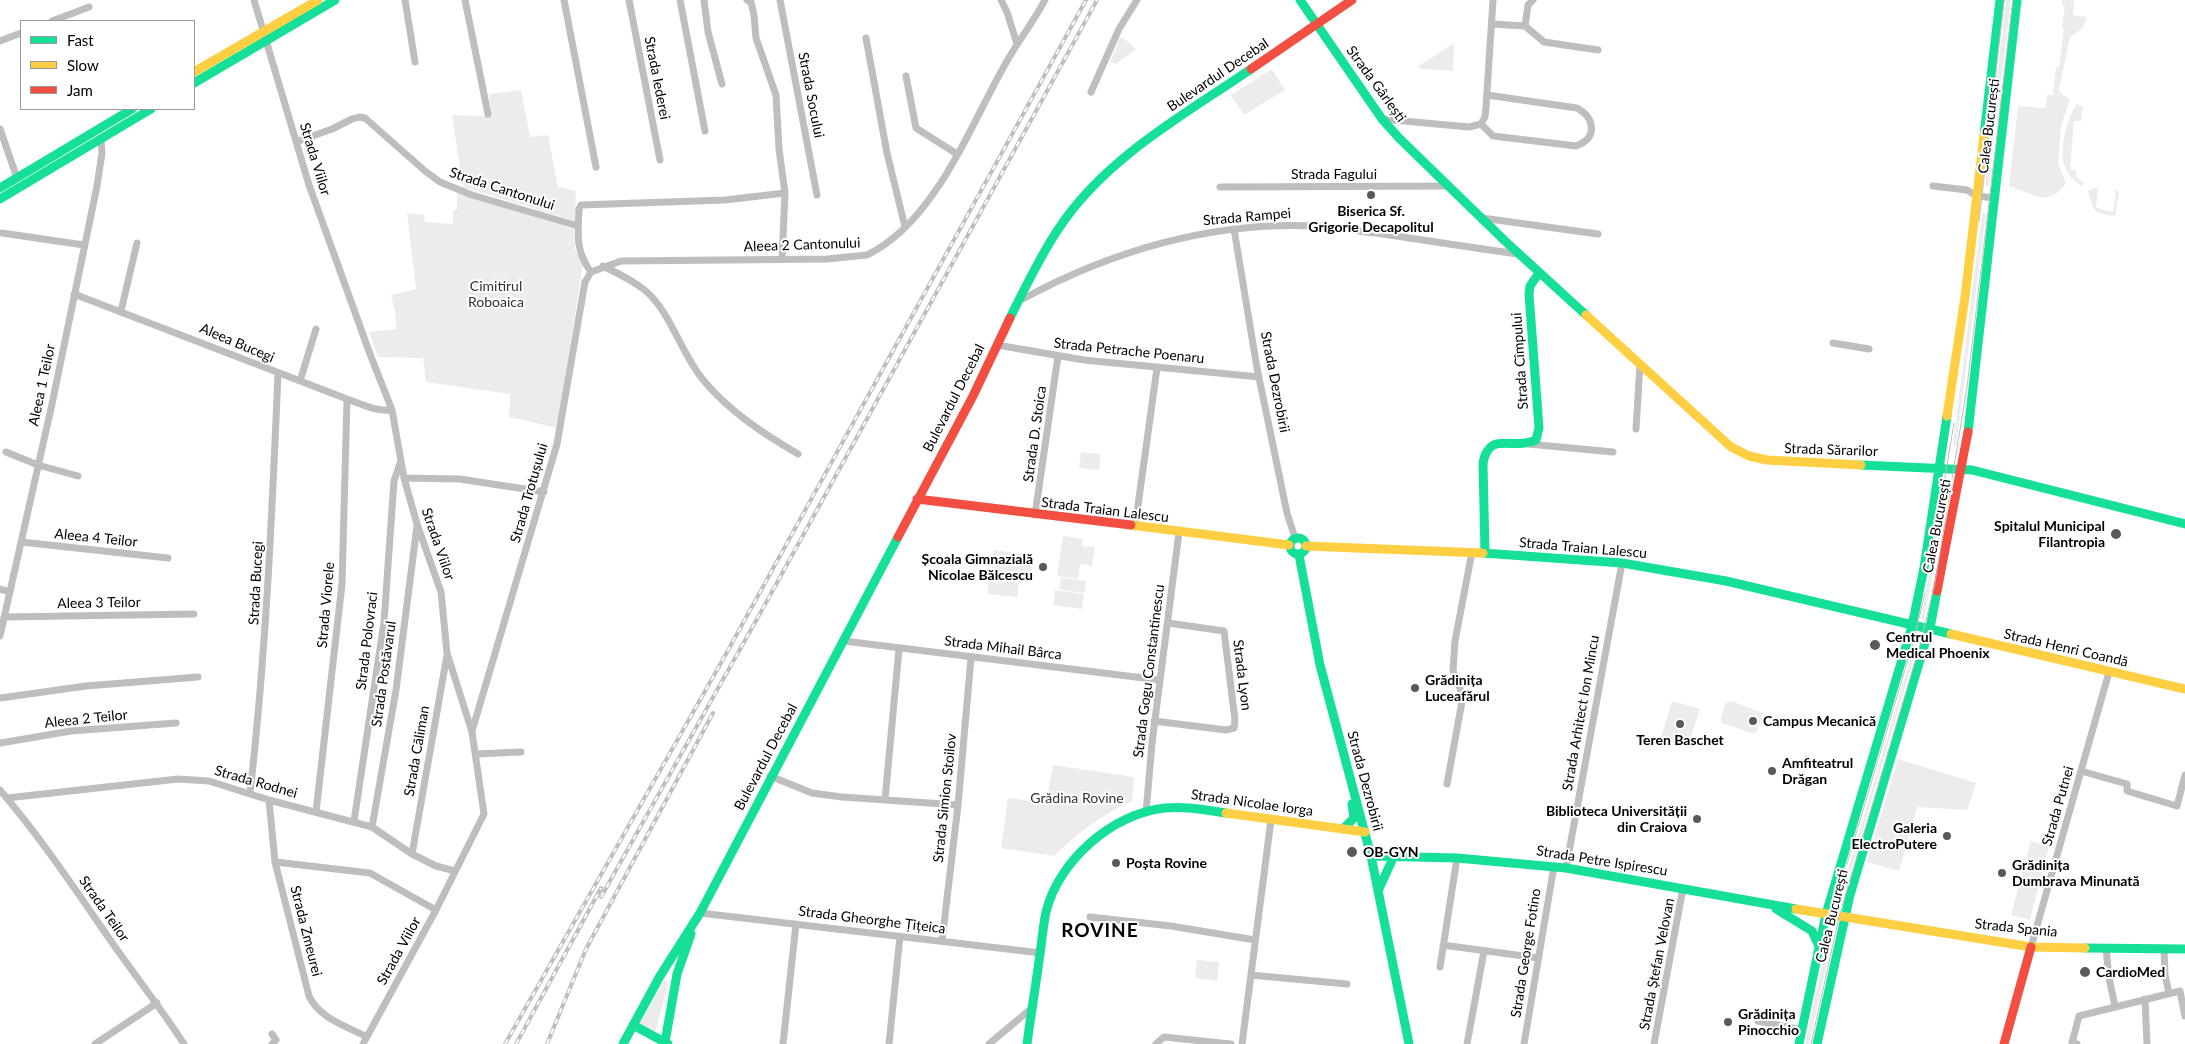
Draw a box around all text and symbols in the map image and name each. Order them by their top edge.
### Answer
legend [20,20,195,110]
text: Fast [67,31,94,49]
street label: Strada Iederei [641,35,673,121]
street label: Bulevardul Decebal [1164,35,1272,115]
street label: Strada Gârlești [1343,43,1409,125]
street label: Strada Socului [794,51,828,139]
text: Slow [67,56,99,74]
street label: Calea București [1975,78,2003,174]
text: Jam [67,81,93,99]
street label: Strada Viilor [296,121,334,197]
street label: Strada Cantonului [447,164,557,214]
street label: Strada Fagului [1291,166,1377,182]
marker: Biserica Sf. Grigorie Decapolitul [1365,189,1377,201]
place label: Biserica Sf. Grigorie Decapolitul [1308,203,1434,236]
street label: Strada Rampei [1202,205,1292,229]
street label: Aleea 2 Cantonului [743,235,861,255]
park label: Cimitirul Roboaica [468,278,524,310]
street label: Strada Cîmpului [1508,312,1532,410]
street label: Aleea Bucegi [197,320,277,366]
street label: Strada Dezrobirii [1257,330,1293,434]
street label: Strada Petrache Poenaru [1053,335,1205,367]
street label: Bulevardul Decebal [920,341,988,455]
street label: Aleea 1 Teilor [25,342,59,428]
street label: Strada D. Stoica [1020,385,1050,483]
street label: Strada Sărarilor [1784,440,1878,460]
street label: Strada Trotușului [507,441,551,545]
street label: Calea București [1920,477,1954,575]
street label: Strada Traian Lalescu [1040,494,1170,526]
street label: Strada Viilor [418,506,458,582]
place label: Spitalul Municipal Filantropia [1994,518,2105,550]
street label: Aleea 4 Teilor [54,525,138,551]
marker: Spitalul Municipal Filantropia [2109,527,2123,541]
street label: Strada Traian Lalescu [1518,534,1648,562]
street label: Strada Bucegi [245,541,267,625]
place label: Școala Gimnazială Nicolae Bălcescu [921,551,1033,584]
street label: Strada Viorele [314,561,338,649]
marker: Școala Gimnazială Nicolae Bălcescu [1037,561,1049,573]
street label: Strada Gogu Constantinescu [1130,583,1168,759]
street label: Strada Polovraci [353,591,381,691]
street label: Aleea 3 Teilor [57,594,141,612]
street label: Strada Postăvarul [368,620,400,728]
street label: Strada Henri Coandă [2002,626,2130,670]
place label: Centrul Medical Phoenix [1886,629,1990,662]
street label: Strada Mihail Bârca [943,632,1063,664]
street label: Strada Arhitect Ion Mincu [1559,634,1603,792]
marker: Centrul Medical Phoenix [1868,638,1882,652]
street label: Strada Lyon [1229,639,1255,711]
place label: Grădinița Luceafărul [1425,672,1490,704]
marker: Grădinița Luceafărul [1409,682,1421,694]
street label: Bulevardul Decebal [731,701,801,813]
street label: Strada Căliman [401,704,433,798]
street label: Aleea 2 Teilor [44,706,128,732]
place label: Campus Mecanică [1763,713,1876,729]
marker: Campus Mecanică [1747,715,1759,727]
marker: Teren Baschet [1674,718,1686,730]
street label: Strada Dezrobirii [1344,729,1386,833]
place label: Teren Baschet [1636,732,1724,748]
street label: Strada Simion Stoilov [930,733,960,863]
place label: Amfiteatrul Drăgan [1782,755,1853,788]
street label: Strada Rodnei [213,762,299,802]
street label: Strada Putnei [2039,764,2077,848]
marker: Amfiteatrul Drăgan [1766,765,1778,777]
street label: Strada Nicolae Iorga [1190,786,1314,820]
park label: Grădina Rovine [1030,790,1124,806]
place label: Biblioteca Universității din Craiova [1546,803,1687,836]
marker: Biblioteca Universității din Craiova [1691,813,1703,825]
place label: Galeria ElectroPutere [1852,820,1937,852]
marker: Galeria ElectroPutere [1941,830,1953,842]
street label: Strada Petre Ispirescu [1535,842,1669,880]
place label: OB-GYN [1363,844,1419,860]
marker: OB-GYN [1345,845,1359,859]
place label: Poșta Rovine [1126,855,1207,871]
marker: Poșta Rovine [1110,857,1122,869]
place label: Grădinița Dumbrava Minunată [2012,857,2140,890]
marker: Grădinița Dumbrava Minunată [1996,867,2008,879]
street label: Calea București [1812,868,1852,964]
street label: Strada Teilor [75,873,133,945]
street label: Strada Zmeurei [287,884,325,978]
street label: Strada George Fotino [1507,887,1545,1019]
street label: Strada Ștefan Velovan [1636,897,1678,1031]
street label: Strada Gheorghe Țițeica [798,903,946,937]
street label: Strada Viilor [373,914,425,988]
street label: Strada Spania [1974,915,2058,941]
district label: ROVINE [1061,920,1139,942]
place label: CardioMed [2096,964,2165,980]
marker: CardioMed [2078,965,2092,979]
place label: Grădinița Pinocchio [1738,1006,1799,1038]
marker: Grădinița Pinocchio [1722,1016,1734,1028]

